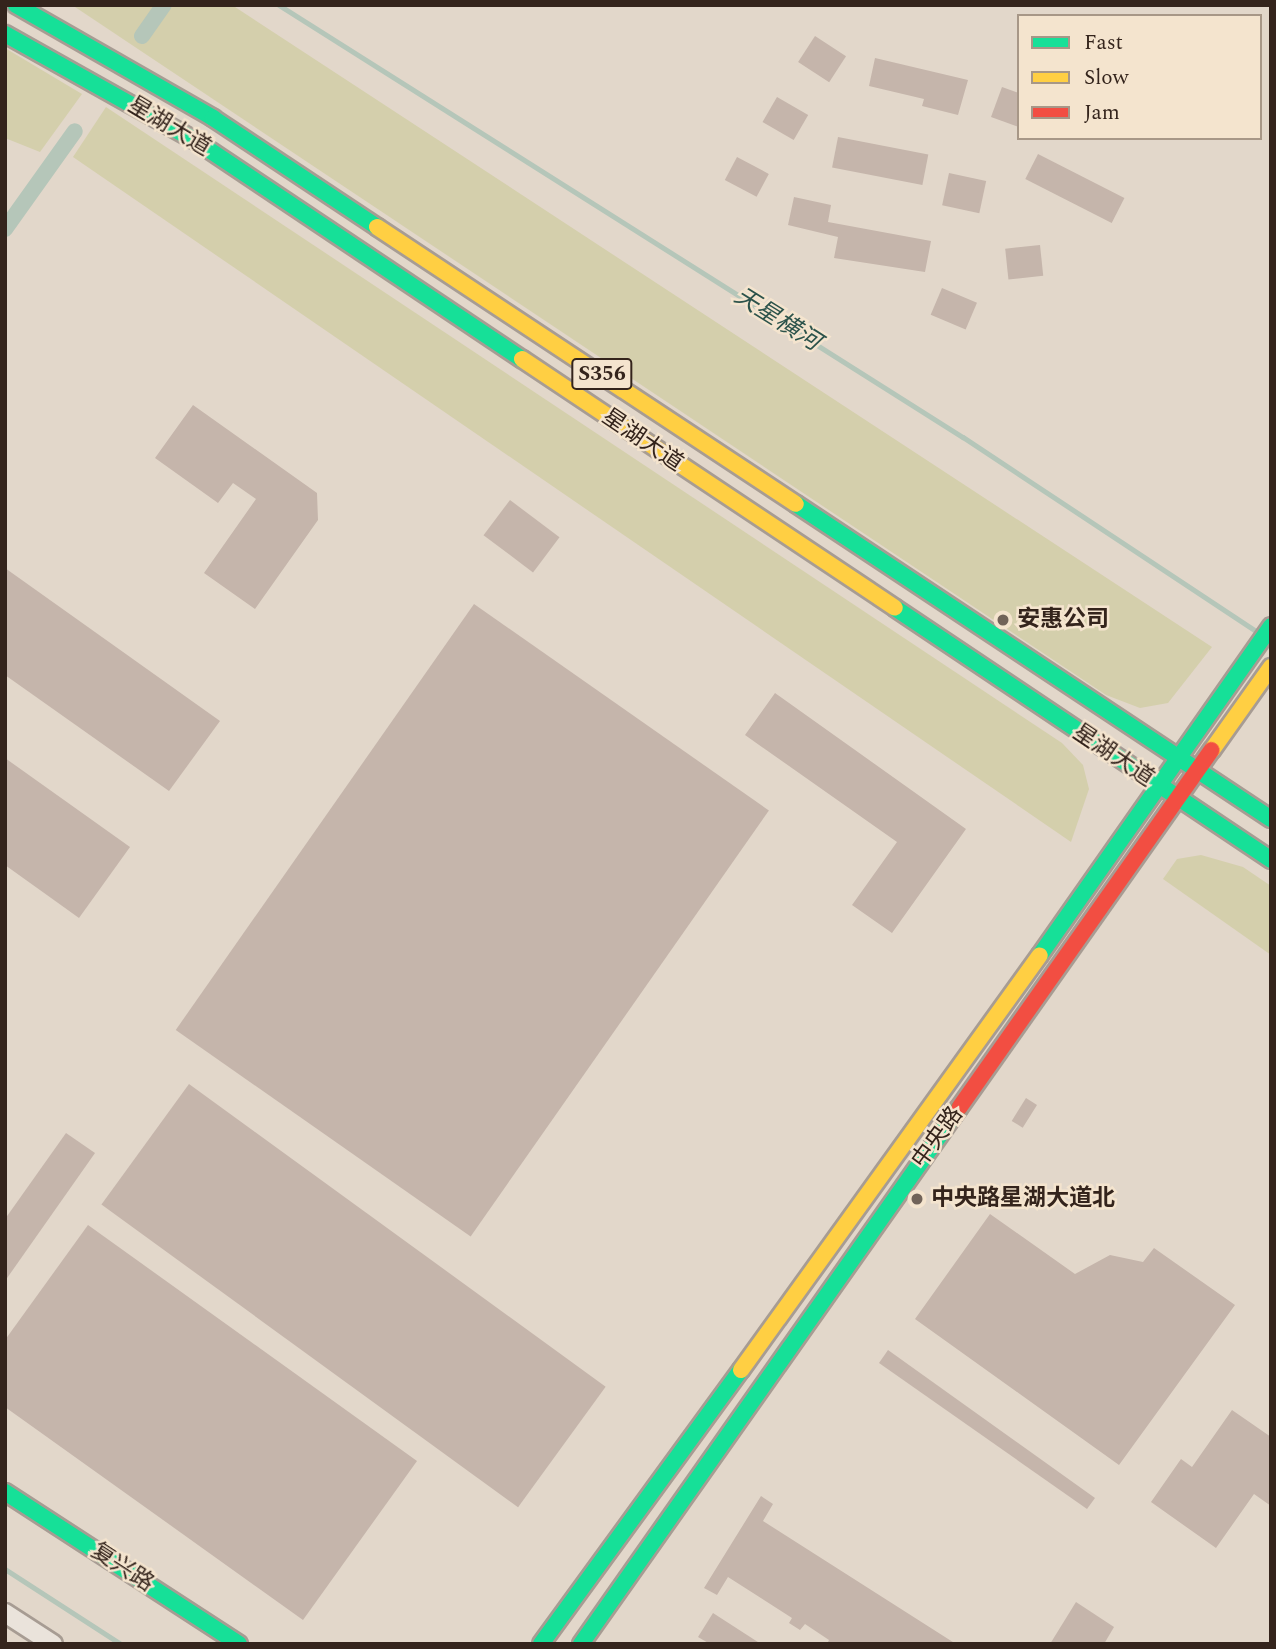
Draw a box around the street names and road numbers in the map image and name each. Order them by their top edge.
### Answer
street label: 星湖大道 [122,91,216,163]
road number: S356 [570,356,634,392]
street label: 星湖大道 [596,404,688,478]
street label: 星湖大道 [1067,719,1159,793]
street label: 中央路 [907,1102,969,1174]
street label: 复兴路 [86,1538,158,1598]

